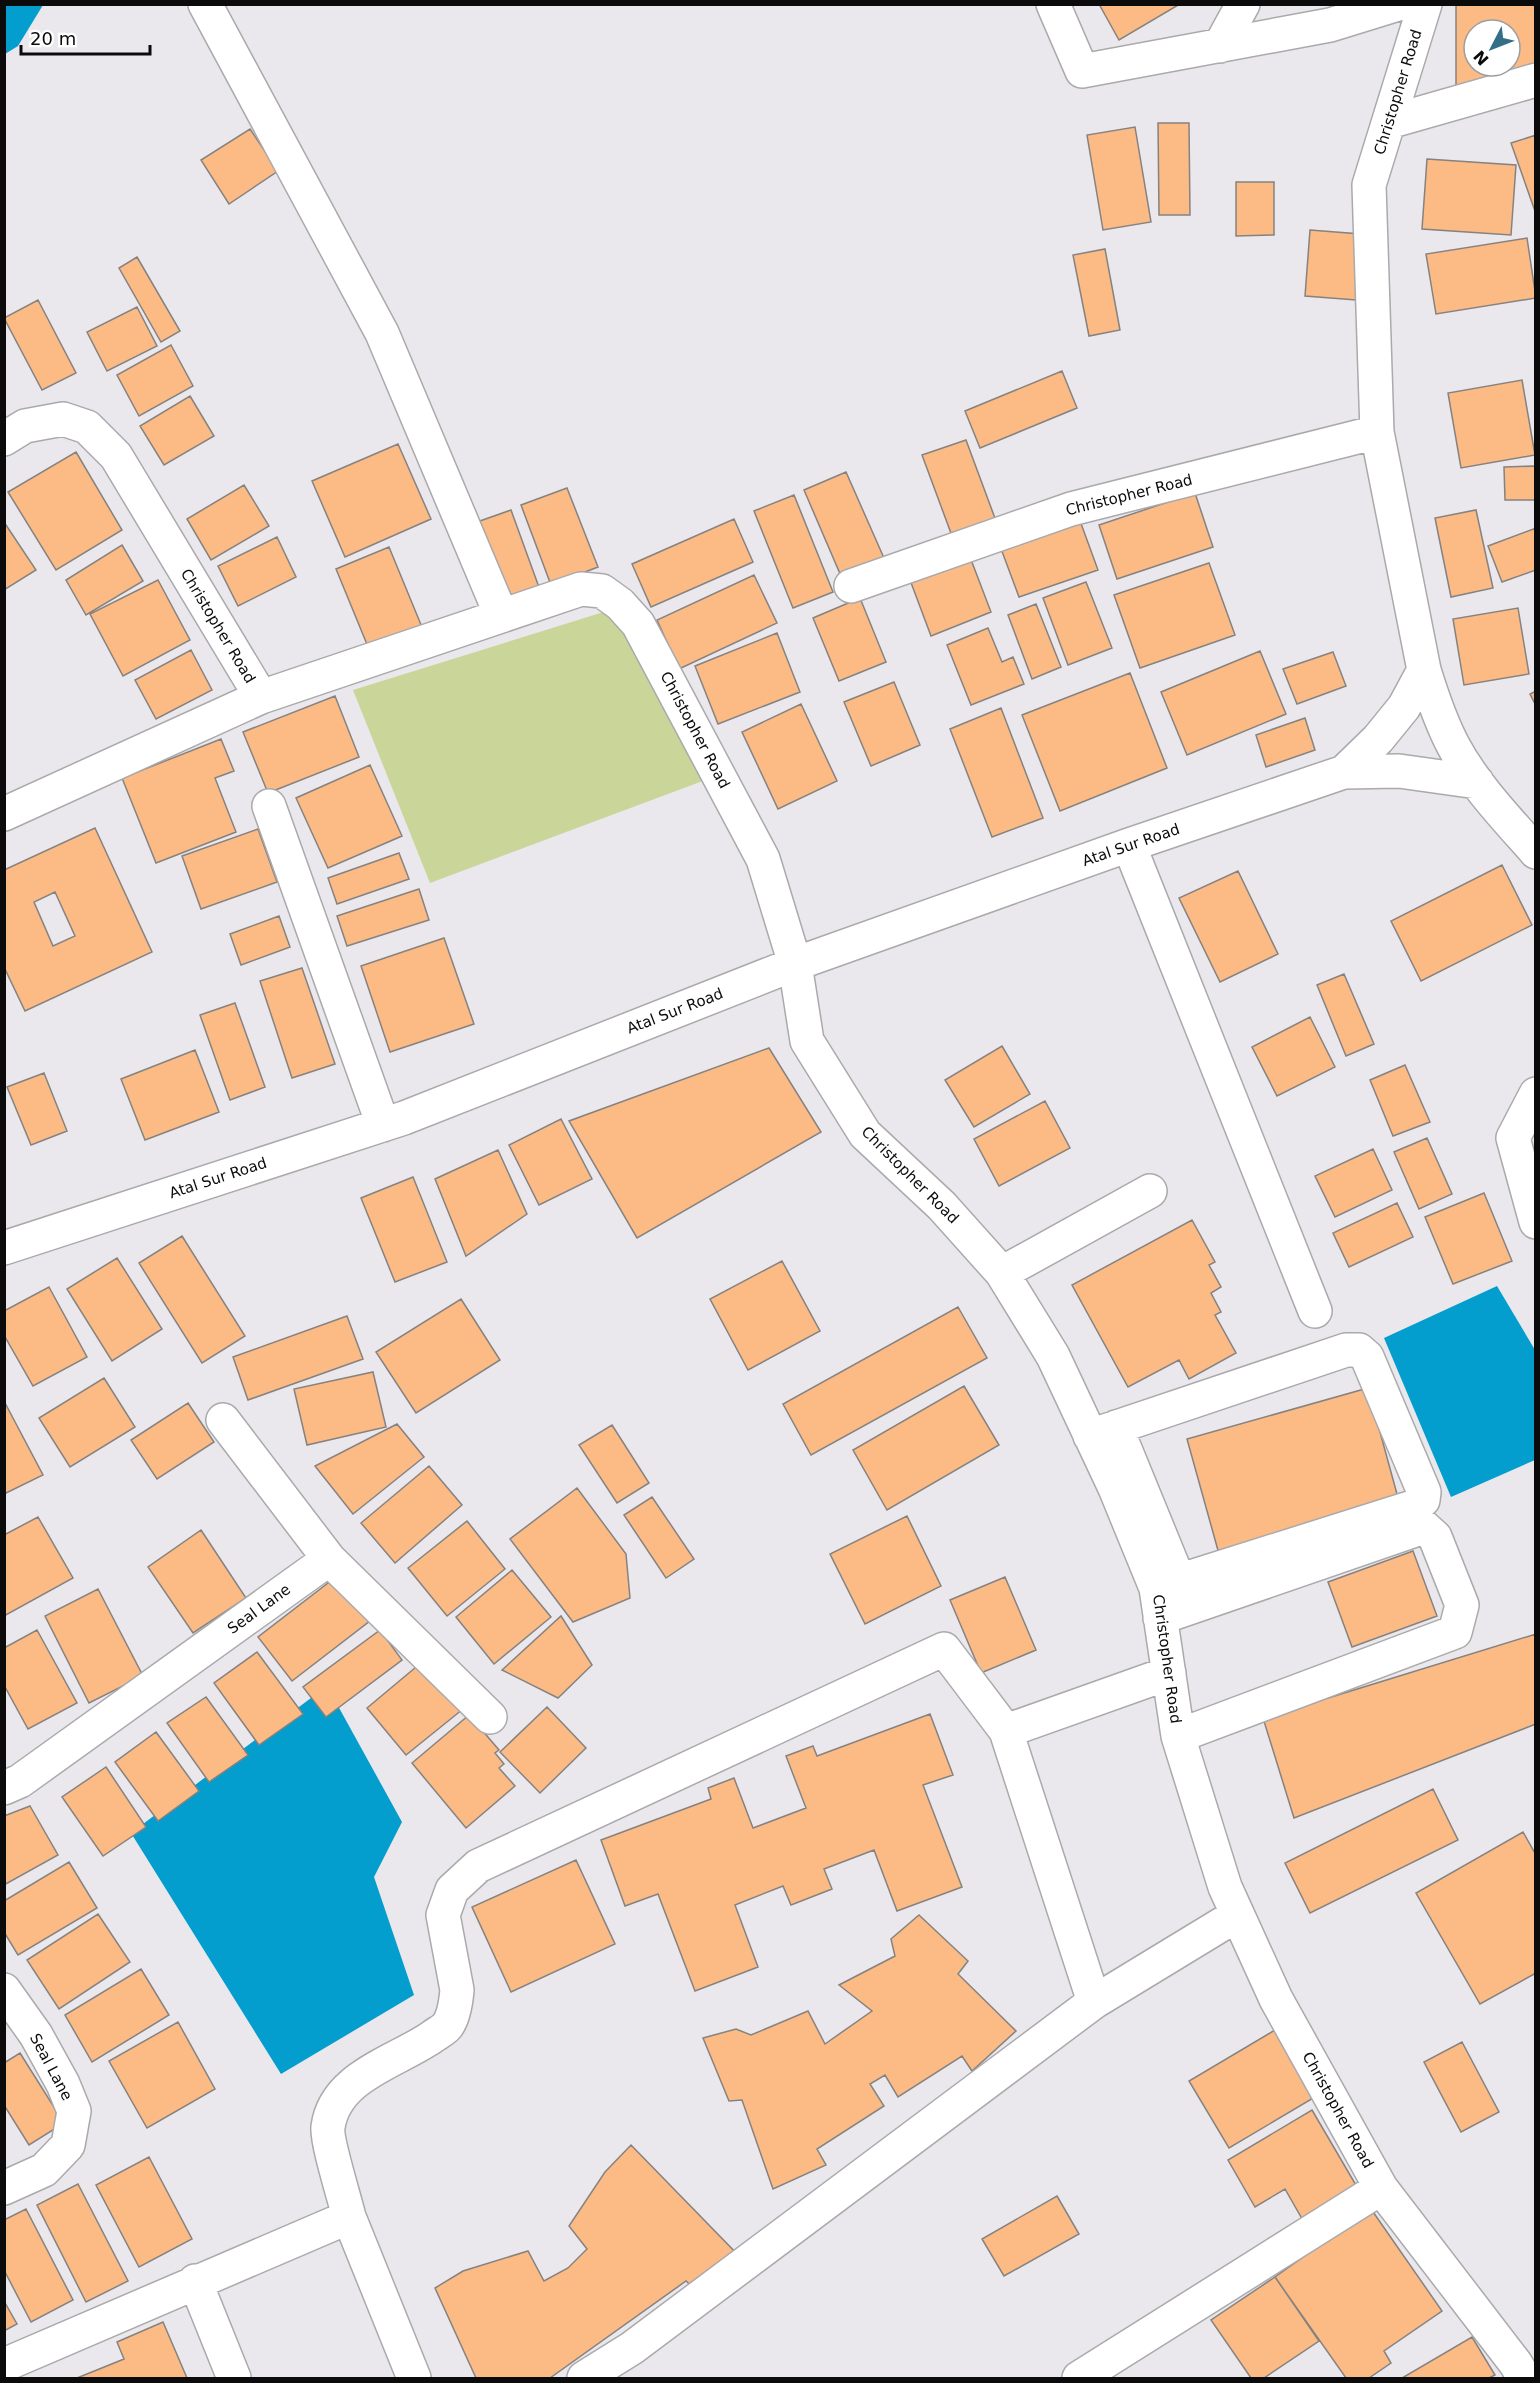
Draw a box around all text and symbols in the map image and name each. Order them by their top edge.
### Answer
scale bar [21,18,150,56]
north arrow [1462,18,1522,78]
street label: Christopher Road [1370,27,1426,157]
text: 20 m [30,28,76,49]
text: N [1470,46,1493,69]
street label: Christopher Road [1064,471,1194,519]
street label: Christopher Road [177,566,259,686]
street label: Christopher Road [657,668,733,792]
street label: Atal Sur Road [1080,820,1182,870]
street label: Atal Sur Road [624,984,726,1038]
street label: Christopher Road [858,1123,962,1227]
street label: Atal Sur Road [167,1154,269,1202]
street label: Seal Lane [224,1580,294,1638]
street label: Christopher Road [1149,1593,1185,1725]
street label: Seal Lane [26,2030,76,2104]
street label: Christopher Road [1299,2049,1377,2171]

